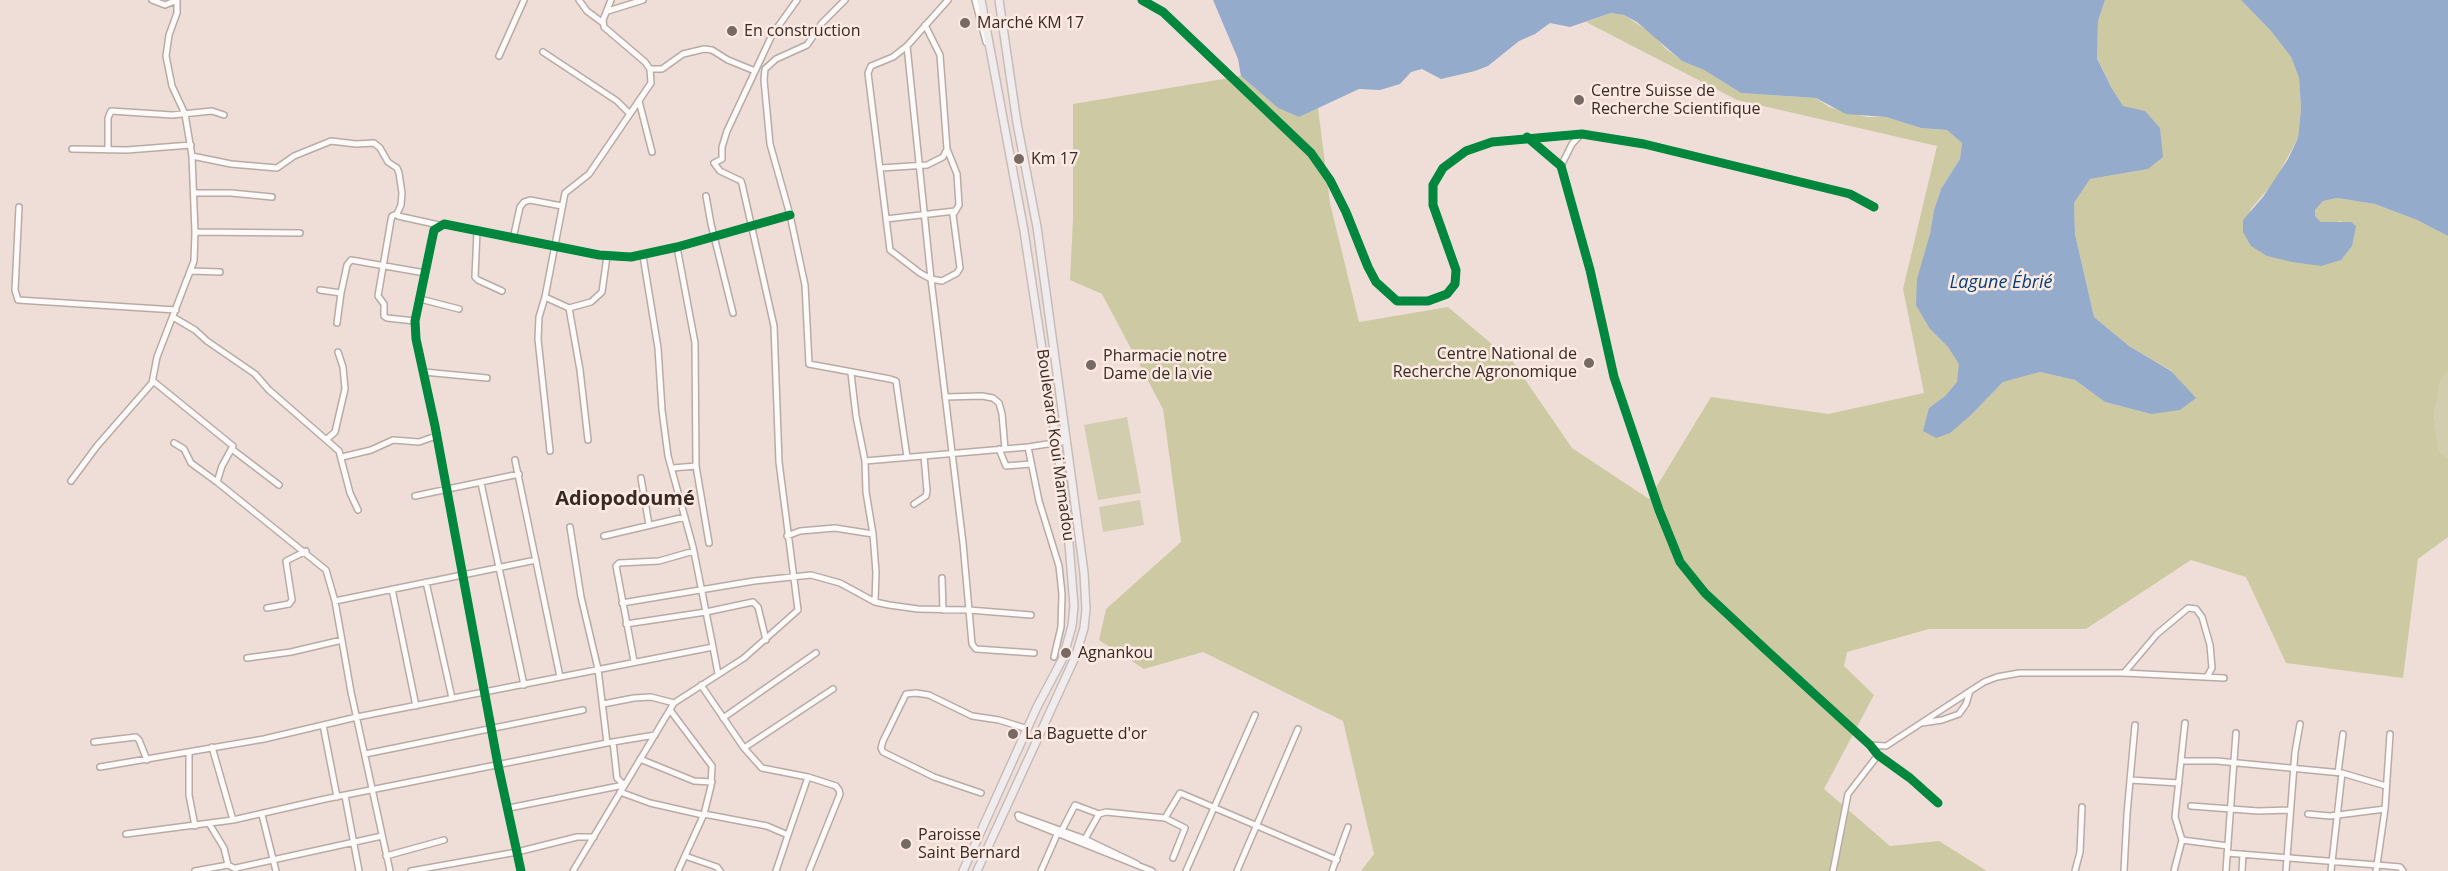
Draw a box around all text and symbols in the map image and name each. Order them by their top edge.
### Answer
place label: Marché KM 17 [977,13,1084,33]
marker: Marché KM 17 [958,16,972,30]
place label: En construction [744,21,860,41]
marker: En construction [725,24,739,38]
place label: Centre Suisse de Recherche Scientifique [1591,81,1760,119]
marker: Centre Suisse de Recherche Scientifique [1572,93,1586,107]
place label: Km 17 [1031,149,1078,169]
marker: Km 17 [1012,152,1026,166]
water label: Lagune Ébrié [1950,272,2052,294]
place label: Centre National de Recherche Agronomique [1393,344,1577,382]
place label: Pharmacie notre Dame de la vie [1103,346,1227,384]
street label: Boulevard Koui Mamadou [1032,348,1078,542]
marker: Centre National de Recherche Agronomique [1582,356,1596,370]
marker: Pharmacie notre Dame de la vie [1084,358,1098,372]
district label: Adiopodoumé [555,487,695,511]
place label: Agnankou [1078,643,1153,663]
marker: Agnankou [1059,646,1073,660]
place label: La Baguette d'or [1025,724,1147,744]
marker: La Baguette d'or [1006,727,1020,741]
place label: Paroisse Saint Bernard [918,825,1020,863]
marker: Paroisse Saint Bernard [899,837,913,851]

